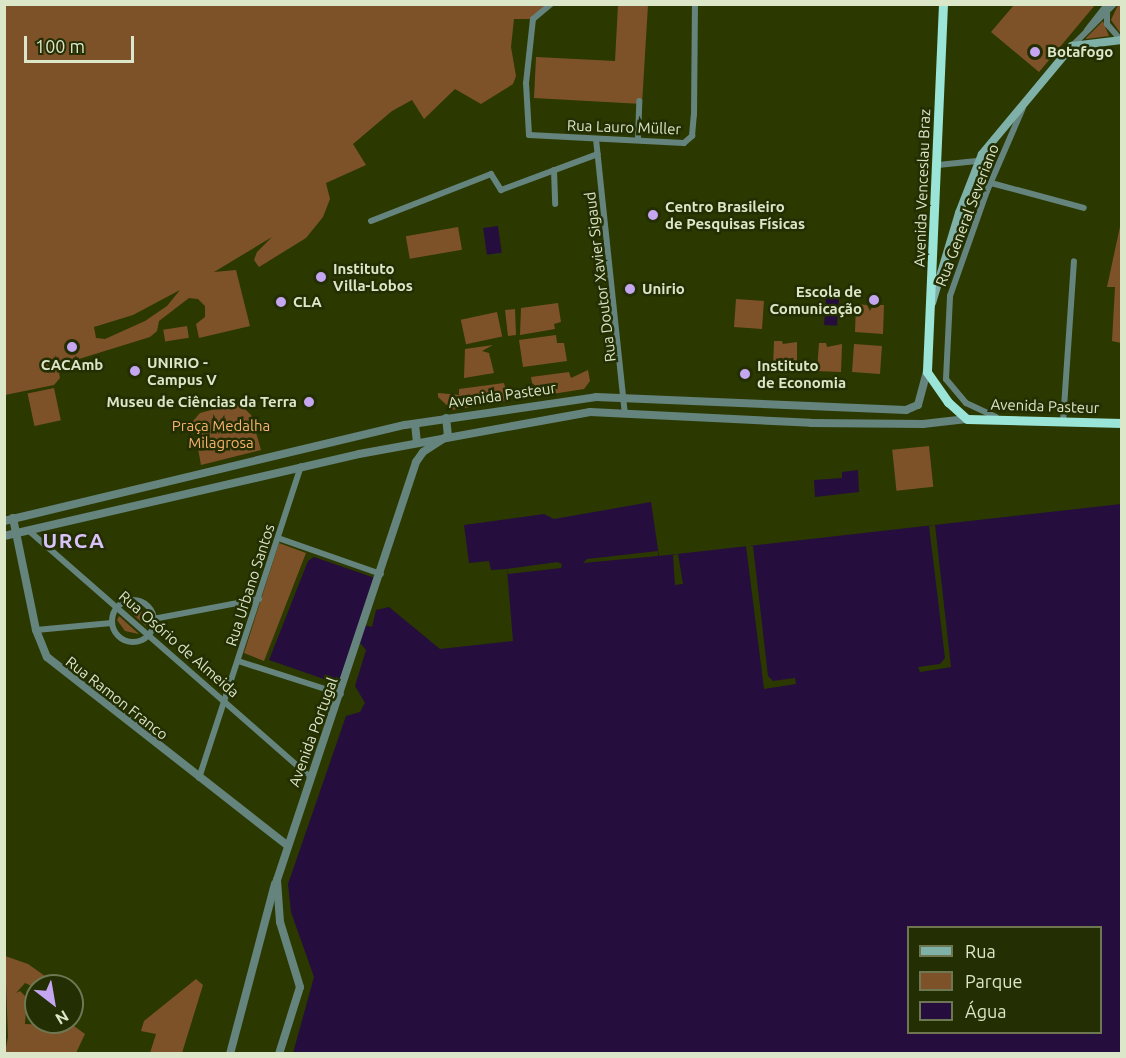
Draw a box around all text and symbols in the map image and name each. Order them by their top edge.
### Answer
scale bar [27,24,136,62]
text: 100 m [35,36,85,56]
place label: Botafogo [1047,43,1113,61]
marker: Botafogo [1028,45,1042,59]
street label: Avenida Venceslau Braz [910,109,934,267]
street label: Rua Lauro Müller [567,116,681,138]
street label: Rua General Severiano [932,141,1002,289]
street label: Rua Doutor Xavier Sigaud [581,191,619,363]
place label: Centro Brasileiro de Pesquisas Físicas [665,197,805,232]
marker: Centro Brasileiro de Pesquisas Físicas [646,208,660,222]
place label: Instituto Villa-Lobos [333,259,413,294]
marker: Instituto Villa-Lobos [314,270,328,284]
place label: Unirio [642,280,685,298]
marker: Unirio [623,282,637,296]
place label: Escola de Comunicação [769,282,862,317]
place label: CLA [293,293,322,311]
marker: Escola de Comunicação [867,293,881,307]
marker: CLA [274,295,288,309]
marker: CACAmb [65,340,79,354]
place label: UNIRIO - Campus V [147,353,217,388]
place label: CACAmb [41,356,103,374]
place label: Instituto de Economia [757,356,846,391]
marker: UNIRIO - Campus V [128,364,142,378]
marker: Instituto de Economia [738,367,752,381]
street label: Avenida Pasteur [447,379,557,411]
place label: Museu de Ciências da Terra [107,393,297,411]
marker: Museu de Ciências da Terra [302,395,316,409]
street label: Avenida Pasteur [990,395,1100,417]
park label: Praça Medalha Milagrosa [172,416,270,451]
street label: Rua Urbano Santos [222,522,278,648]
district label: URCA [43,527,105,553]
street label: Rua Osório de Almeida [115,587,243,701]
street label: Rua Ramon Franco [62,652,172,744]
street label: Avenida Portugal [285,675,341,789]
legend [907,926,1102,1034]
text: Rua [965,941,996,961]
text: Parque [965,971,1022,991]
north arrow [24,974,84,1034]
text: Água [965,1001,1007,1021]
text: N [52,1007,72,1029]

